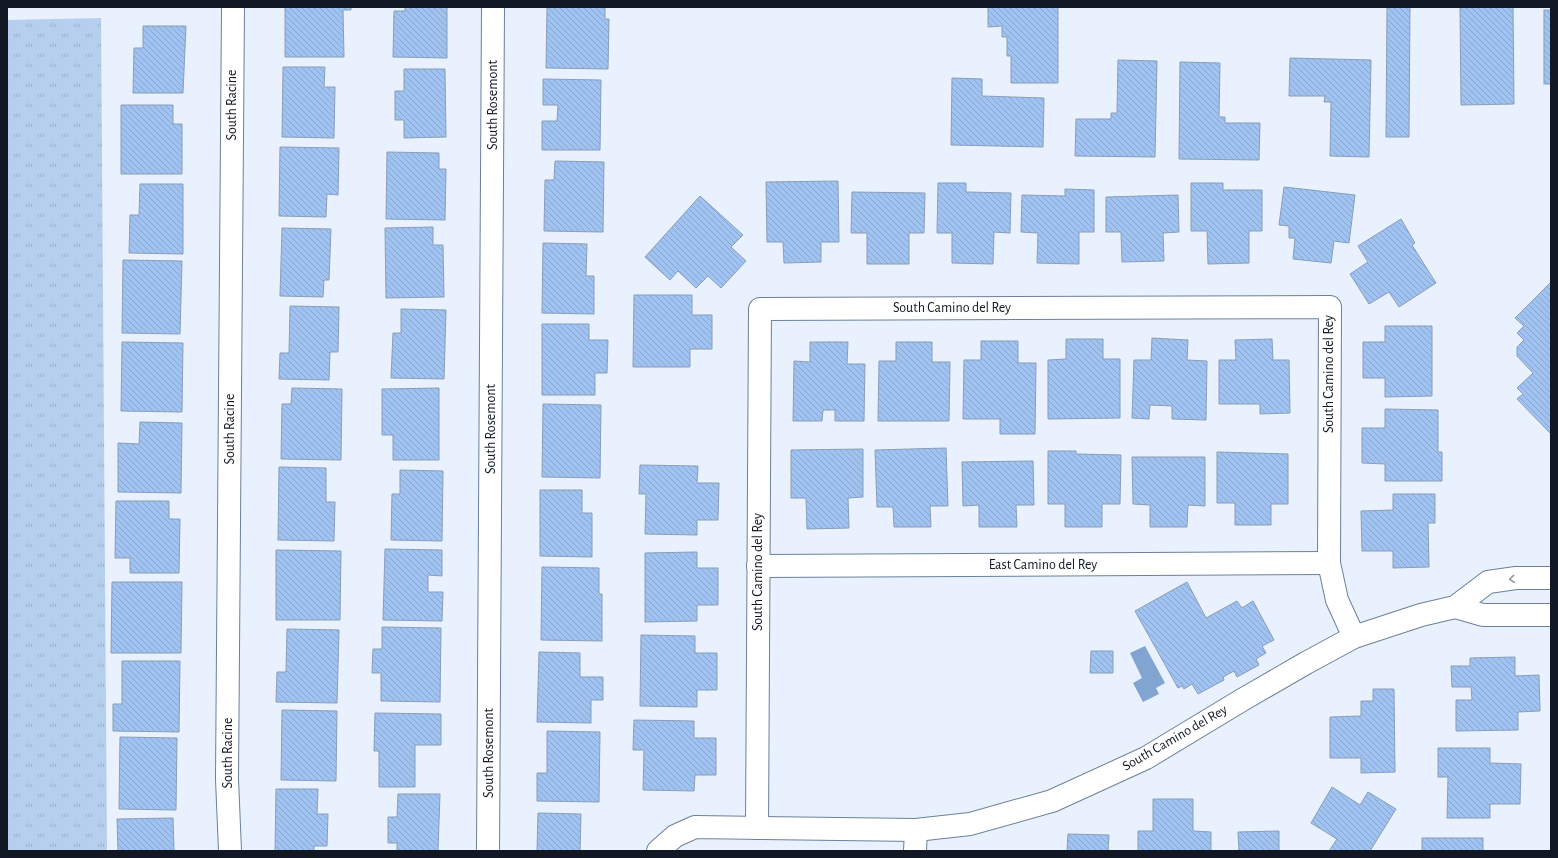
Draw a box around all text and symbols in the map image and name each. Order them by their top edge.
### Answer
street label: South Rosemont [486,60,500,150]
street label: South Racine [225,70,239,140]
street label: South Camino del Rey [893,301,1011,315]
street label: South Camino del Rey [1322,315,1336,433]
street label: South Rosemont [484,384,498,474]
street label: South Racine [223,394,237,464]
street label: South Camino del Rey [751,513,765,631]
street label: East Camino del Rey [989,558,1097,572]
one-way arrow [1509,574,1515,583]
street label: South Camino del Rey [1120,702,1230,774]
street label: South Rosemont [482,708,496,798]
street label: South Racine [221,718,235,788]

